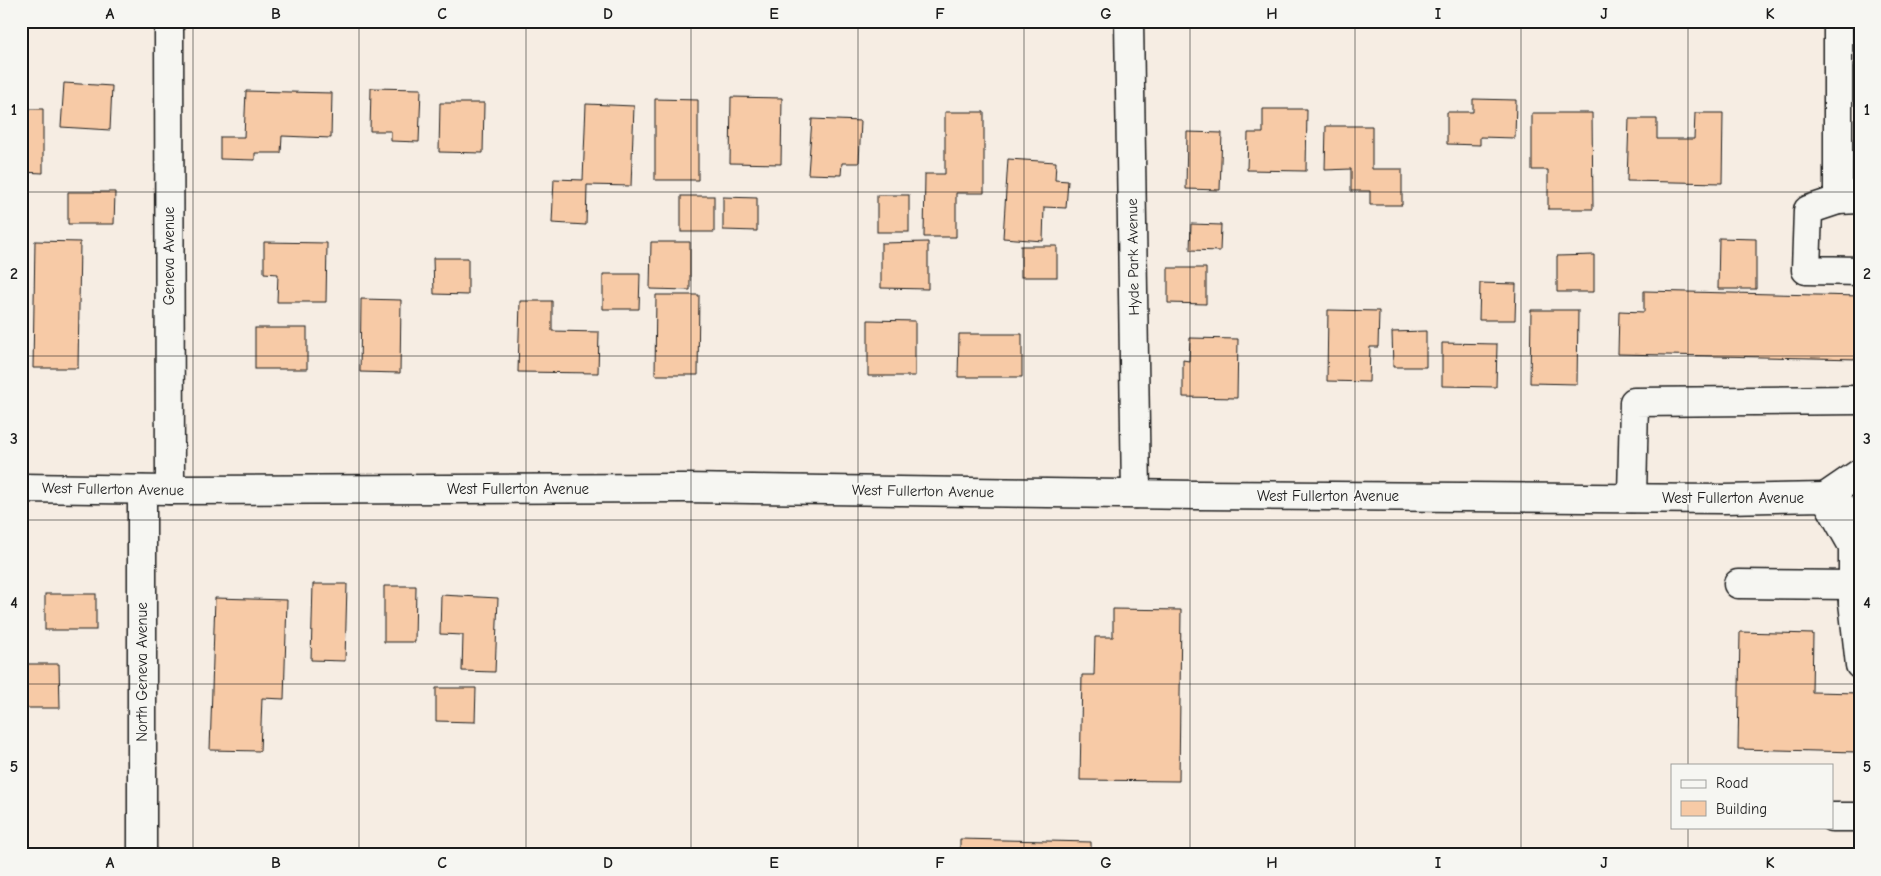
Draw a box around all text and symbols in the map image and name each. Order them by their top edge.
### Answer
text: A [106,5,115,23]
text: B [271,5,281,23]
text: C [437,5,447,23]
text: D [603,5,613,23]
text: E [769,5,779,23]
text: F [935,5,945,23]
text: G [1100,5,1112,23]
text: H [1266,5,1278,23]
text: I [1435,5,1441,23]
text: J [1600,5,1608,23]
text: K [1765,5,1775,23]
text: 1 [11,101,17,119]
text: 1 [1864,101,1870,119]
street label: Hyde Park Avenue [1123,198,1143,316]
street label: Geneva Avenue [160,206,178,305]
text: 2 [10,265,18,283]
text: 2 [1863,265,1871,283]
text: 3 [10,430,18,448]
text: 3 [1863,430,1871,448]
street label: West Fullerton Avenue [42,479,185,499]
street label: West Fullerton Avenue [447,480,590,498]
street label: West Fullerton Avenue [852,481,995,501]
street label: West Fullerton Avenue [1257,487,1400,505]
street label: West Fullerton Avenue [1662,489,1805,507]
text: 4 [10,594,18,612]
text: 4 [1863,594,1871,612]
street label: North Geneva Avenue [133,602,151,742]
text: 5 [10,758,18,776]
text: 5 [1863,758,1871,776]
legend [1671,764,1834,828]
text: Road [1716,774,1748,792]
text: Building [1716,800,1767,818]
text: A [106,854,115,872]
text: B [271,854,281,872]
text: C [437,854,447,872]
text: D [603,854,613,872]
text: E [769,854,779,872]
text: F [935,854,945,872]
text: G [1100,854,1112,872]
text: H [1266,854,1278,872]
text: I [1435,854,1441,872]
text: J [1600,854,1608,872]
text: K [1765,854,1775,872]

